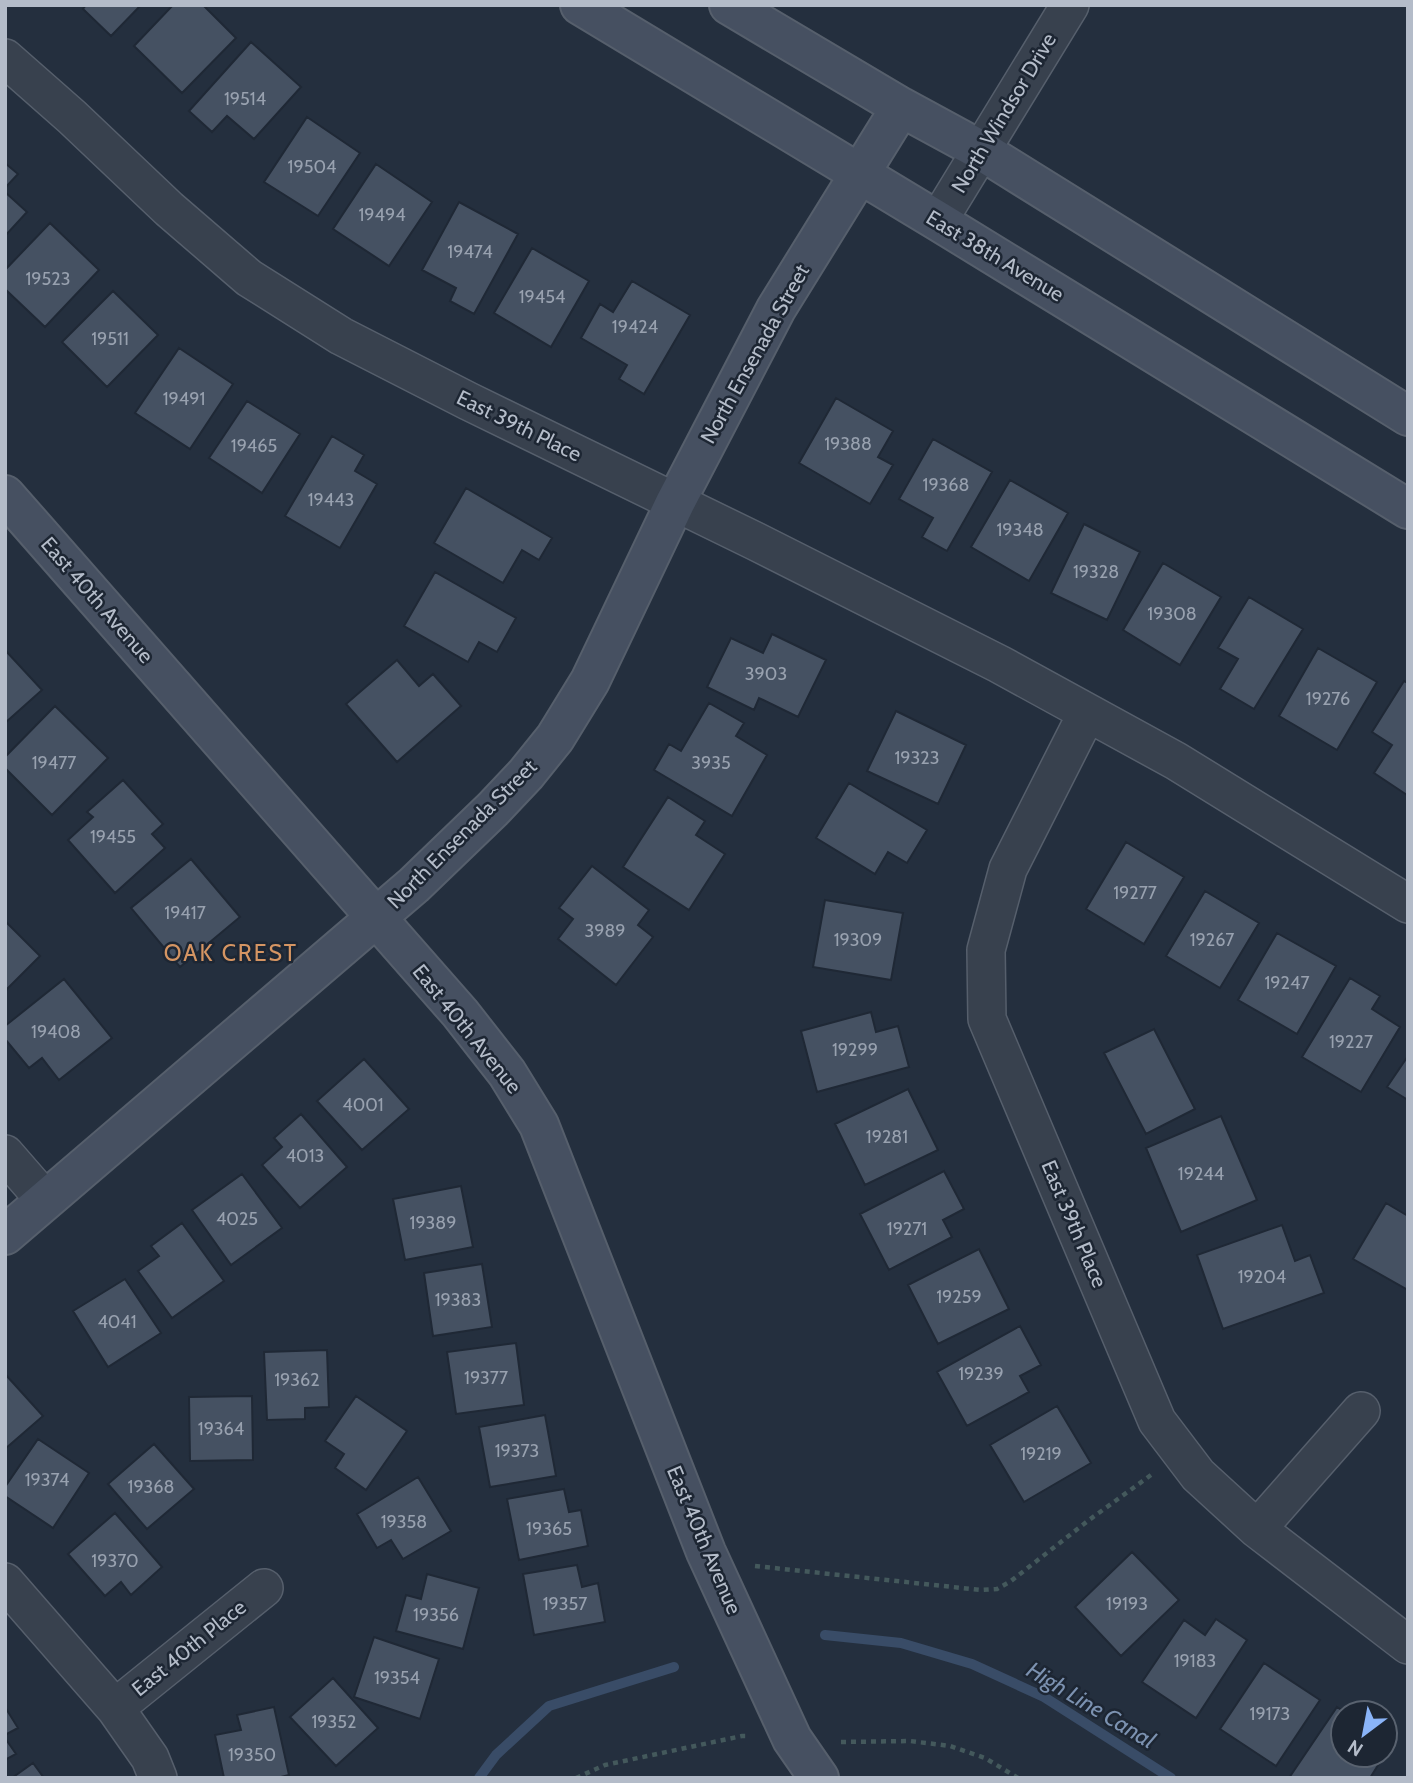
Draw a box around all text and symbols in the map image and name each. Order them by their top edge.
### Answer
street label: North Windsor Drive [946,28,1061,197]
house number: 19514 [224,88,266,110]
house number: 19504 [288,156,336,178]
house number: 19494 [358,204,406,226]
street label: East 38th Avenue [922,205,1069,307]
house number: 19474 [447,241,493,263]
street label: North Ensenada Street [695,260,814,448]
house number: 19523 [25,268,71,290]
house number: 19454 [519,286,565,308]
house number: 19424 [612,316,658,338]
house number: 19511 [91,328,129,350]
street label: East 39th Place [453,385,586,467]
house number: 19491 [163,388,205,410]
house number: 19388 [824,433,872,455]
house number: 19465 [231,435,277,457]
house number: 19368 [923,474,969,496]
house number: 19443 [308,489,354,511]
house number: 19348 [996,519,1044,541]
street label: East 40th Avenue [36,532,159,668]
house number: 19328 [1073,561,1119,583]
house number: 19308 [1147,603,1197,625]
house number: 3903 [745,663,787,685]
house number: 19276 [1306,688,1350,710]
house number: 19323 [894,747,940,769]
house number: 19477 [32,752,76,774]
house number: 3935 [691,752,731,774]
street label: North Ensenada Street [382,754,541,913]
house number: 19455 [90,826,136,848]
house number: 19277 [1113,882,1157,904]
house number: 19417 [164,902,206,924]
house number: 3989 [584,920,626,942]
house number: 19309 [834,929,882,951]
house number: 19267 [1190,929,1234,951]
district label: OAK CREST [164,939,298,967]
street label: East 40th Avenue [408,959,527,1098]
house number: 19247 [1265,972,1309,994]
house number: 19408 [31,1021,81,1043]
house number: 19227 [1329,1031,1373,1053]
house number: 19299 [832,1039,878,1061]
house number: 4001 [342,1094,384,1116]
house number: 19281 [866,1126,908,1148]
house number: 4013 [286,1145,324,1167]
street label: East 39th Place [1036,1156,1113,1291]
house number: 19244 [1178,1163,1224,1185]
house number: 4025 [216,1208,258,1230]
house number: 19389 [410,1212,456,1234]
house number: 19271 [887,1218,927,1240]
house number: 19204 [1238,1266,1286,1288]
house number: 19259 [936,1286,982,1308]
house number: 19383 [435,1289,481,1311]
house number: 4041 [97,1311,137,1333]
house number: 19239 [958,1363,1004,1385]
house number: 19377 [464,1367,508,1389]
house number: 19362 [274,1369,320,1391]
house number: 19364 [198,1418,244,1440]
house number: 19373 [495,1440,539,1462]
house number: 19219 [1020,1443,1062,1465]
street label: East 40th Avenue [662,1462,747,1618]
house number: 19374 [25,1469,69,1491]
house number: 19368 [128,1476,174,1498]
house number: 19358 [381,1511,427,1533]
house number: 19365 [526,1518,572,1540]
house number: 19370 [91,1550,139,1572]
house number: 19357 [543,1593,587,1615]
house number: 19193 [1106,1593,1148,1615]
street label: East 40th Place [127,1594,251,1701]
house number: 19356 [413,1604,459,1626]
house number: 19183 [1174,1650,1216,1672]
water label: High Line Canal [1022,1656,1161,1755]
house number: 19354 [374,1667,420,1689]
north arrow [1329,1699,1399,1769]
house number: 19173 [1250,1703,1290,1725]
house number: 19352 [311,1711,357,1733]
text: N [1343,1735,1367,1761]
house number: 19350 [228,1744,276,1766]

